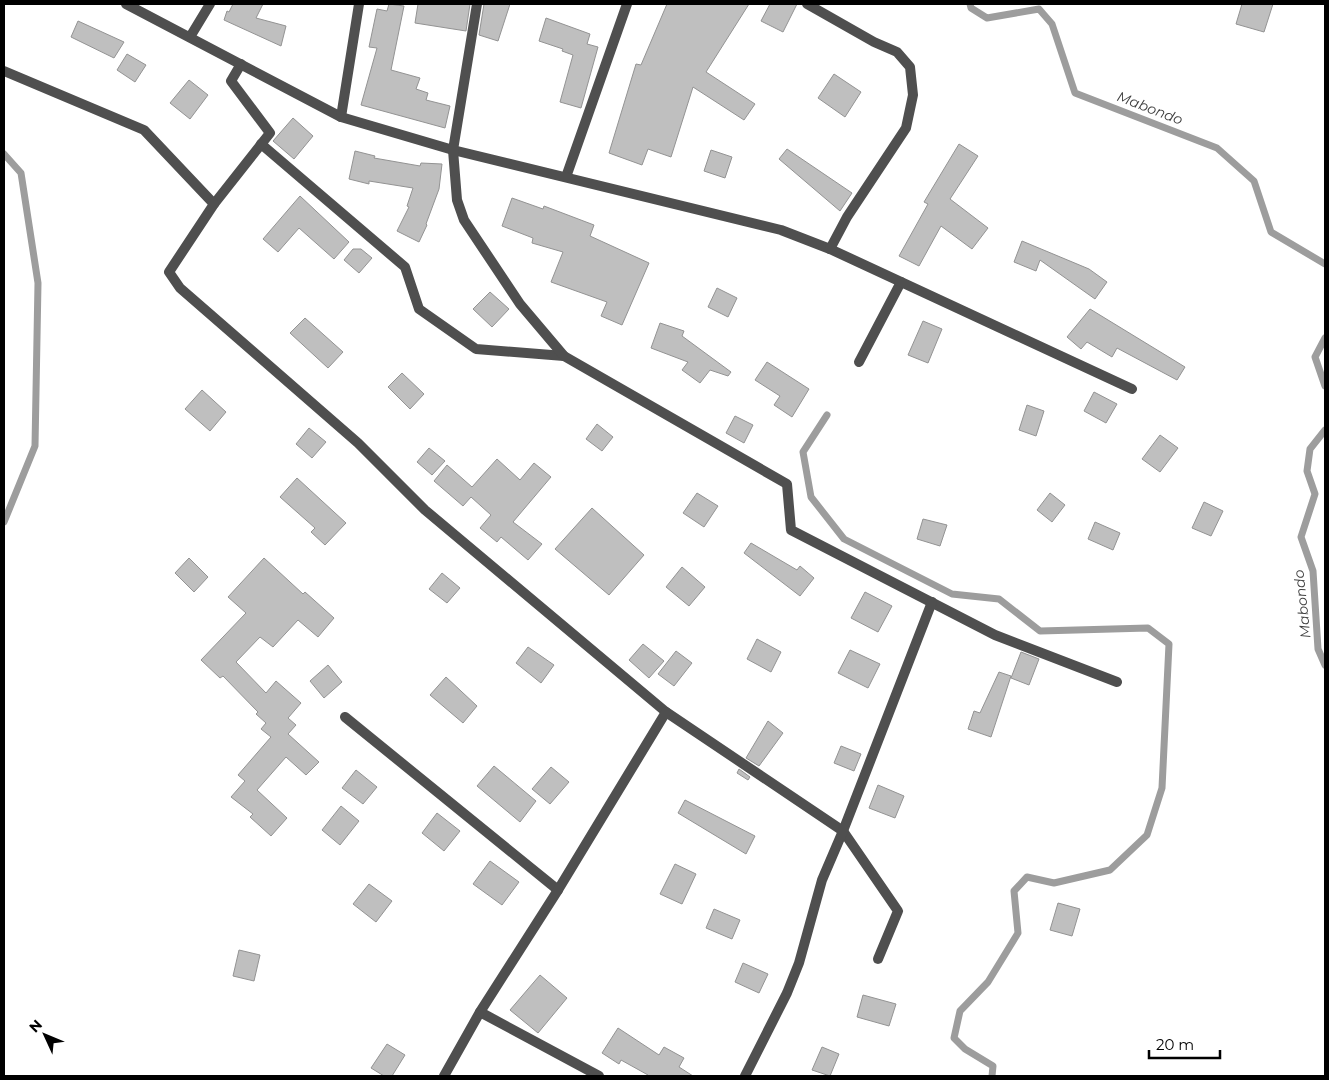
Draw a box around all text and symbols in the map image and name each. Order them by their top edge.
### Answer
water label: Mabondo [1115,87,1186,129]
water label: Mabondo [1289,569,1315,639]
north arrow [20,1010,70,1060]
text: N [25,1016,46,1036]
scale bar [1149,1028,1220,1060]
text: 20 m [1156,1035,1194,1054]

